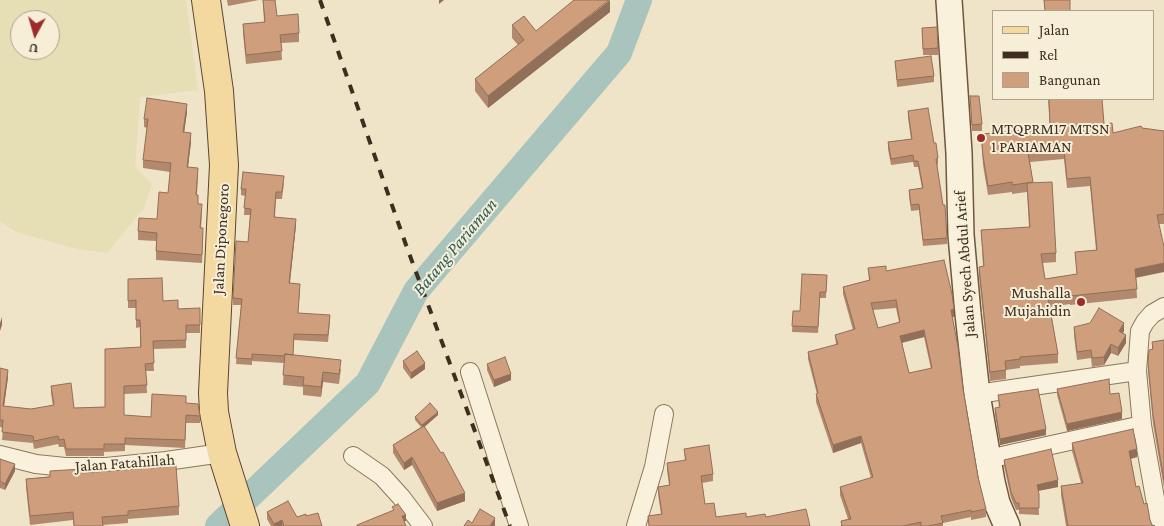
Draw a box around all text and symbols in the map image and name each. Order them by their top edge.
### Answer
north arrow [10,10,60,60]
legend [992,10,1154,100]
text: Jalan [1039,22,1069,38]
text: U [28,40,39,57]
text: Rel [1039,47,1058,63]
text: Bangunan [1039,72,1100,88]
place label: MTQPRM17 MTSN 1 PARIAMAN [991,119,1109,157]
marker: MTQPRM17 MTSN 1 PARIAMAN [975,132,987,144]
street label: Jalan Diponegoro [209,183,233,295]
street label: Jalan Syech Abdul Arief [950,190,980,338]
water label: Batang Pariaman [408,194,502,300]
place label: Mushalla Mujahidin [1004,283,1071,321]
marker: Mushalla Mujahidin [1075,296,1087,308]
street label: Jalan Fatahillah [74,450,176,476]

